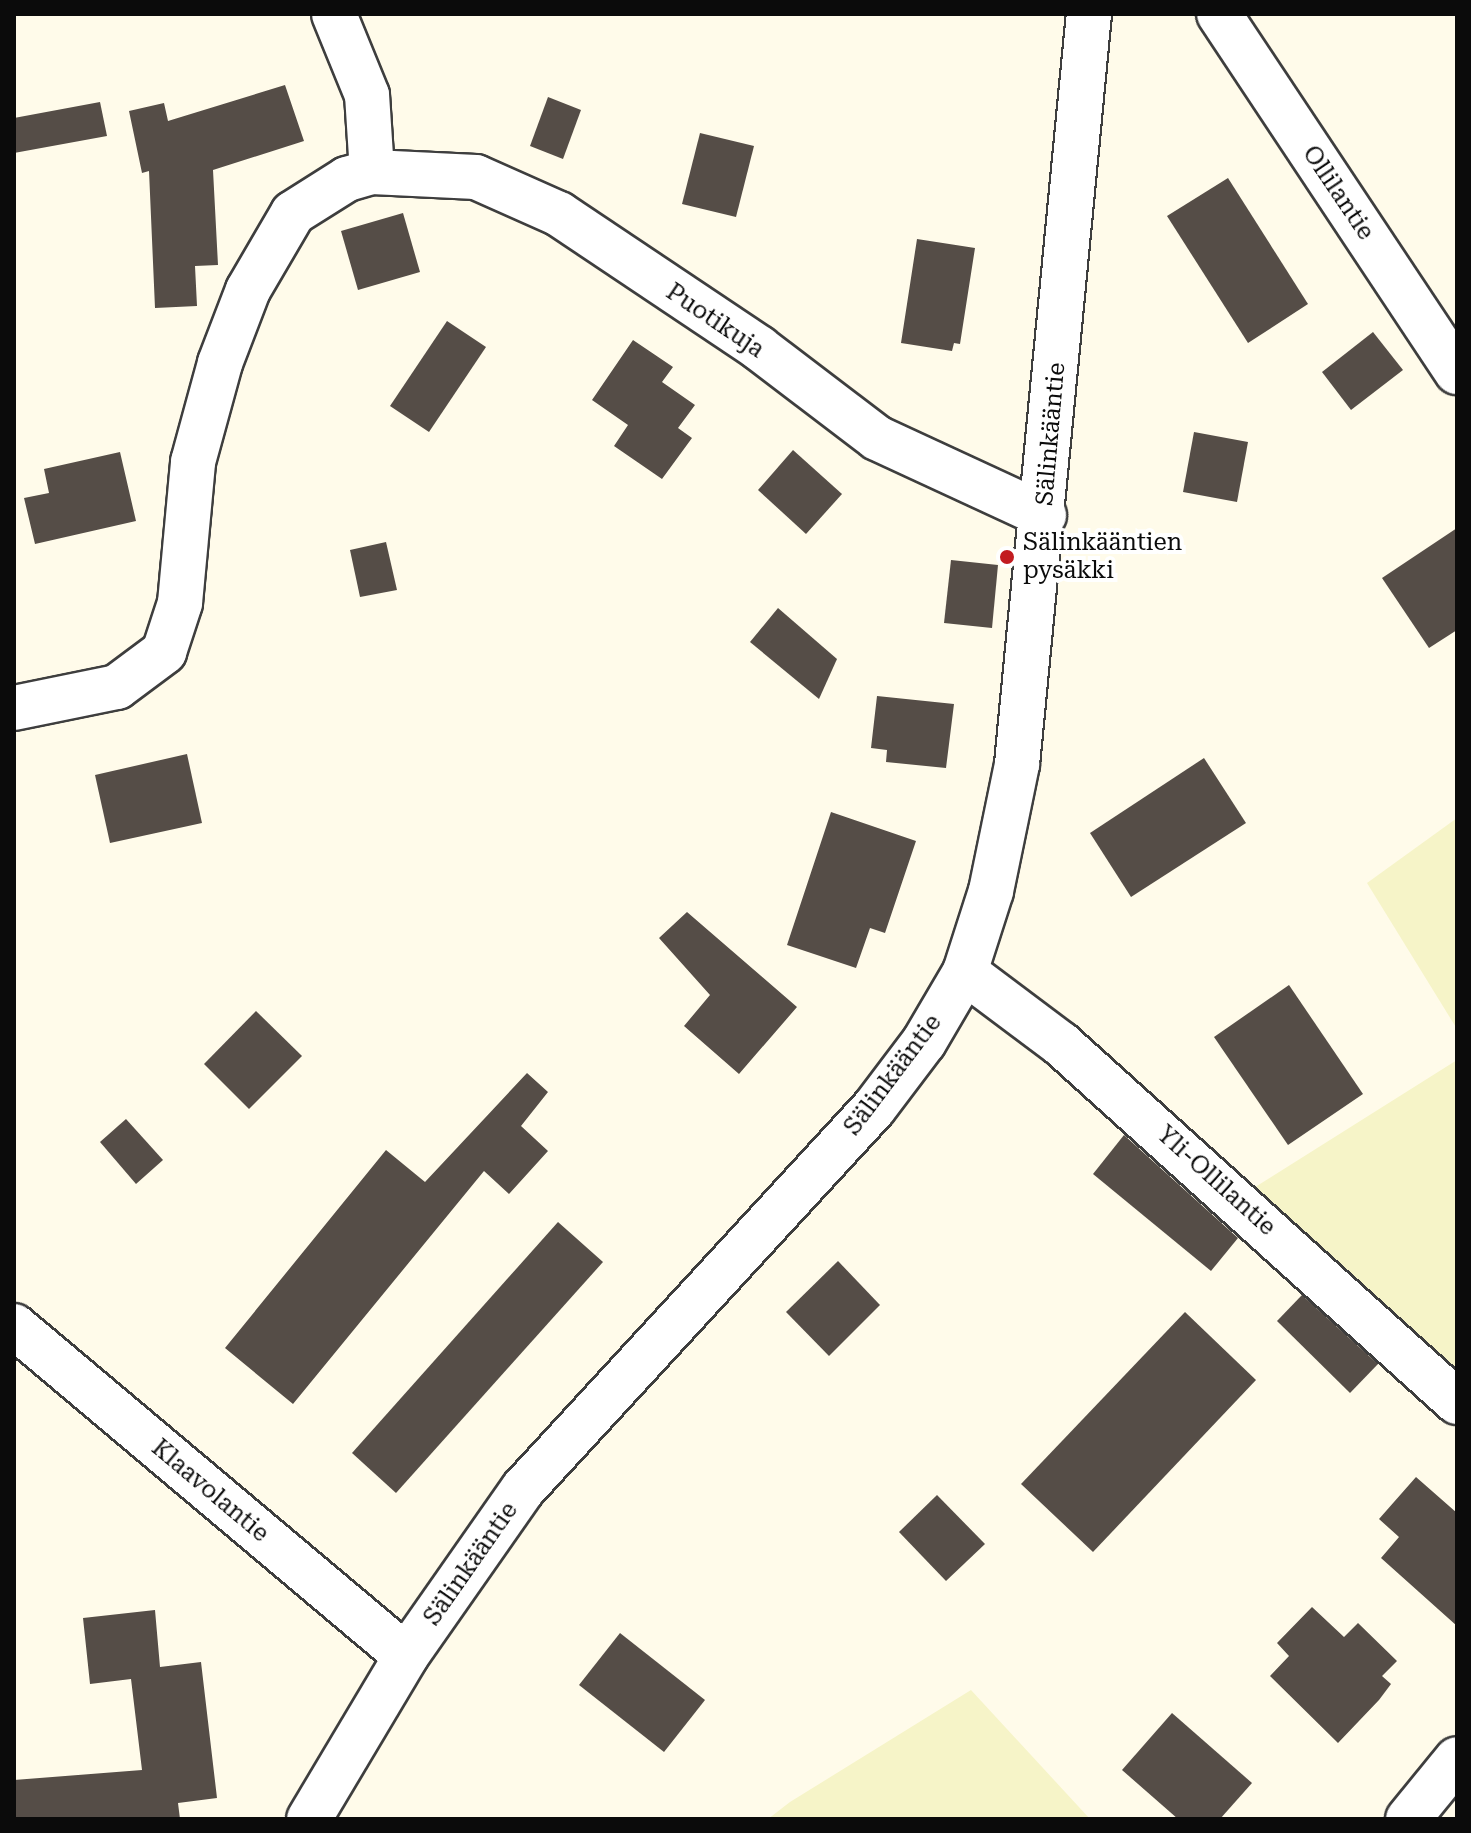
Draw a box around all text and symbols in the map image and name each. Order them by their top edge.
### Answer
street label: Ollilantie [1296,140,1380,246]
street label: Puotikuja [660,278,770,364]
street label: Sälinkääntie [1030,361,1072,507]
place label: Sälinkääntien pysäkki [1023,529,1182,585]
marker: Sälinkääntien pysäkki [998,548,1016,566]
street label: Sälinkääntie [838,1009,948,1141]
street label: Yli-Ollilantie [1151,1120,1281,1242]
street label: Klaavolantie [146,1434,274,1548]
street label: Sälinkääntie [418,1497,524,1631]

